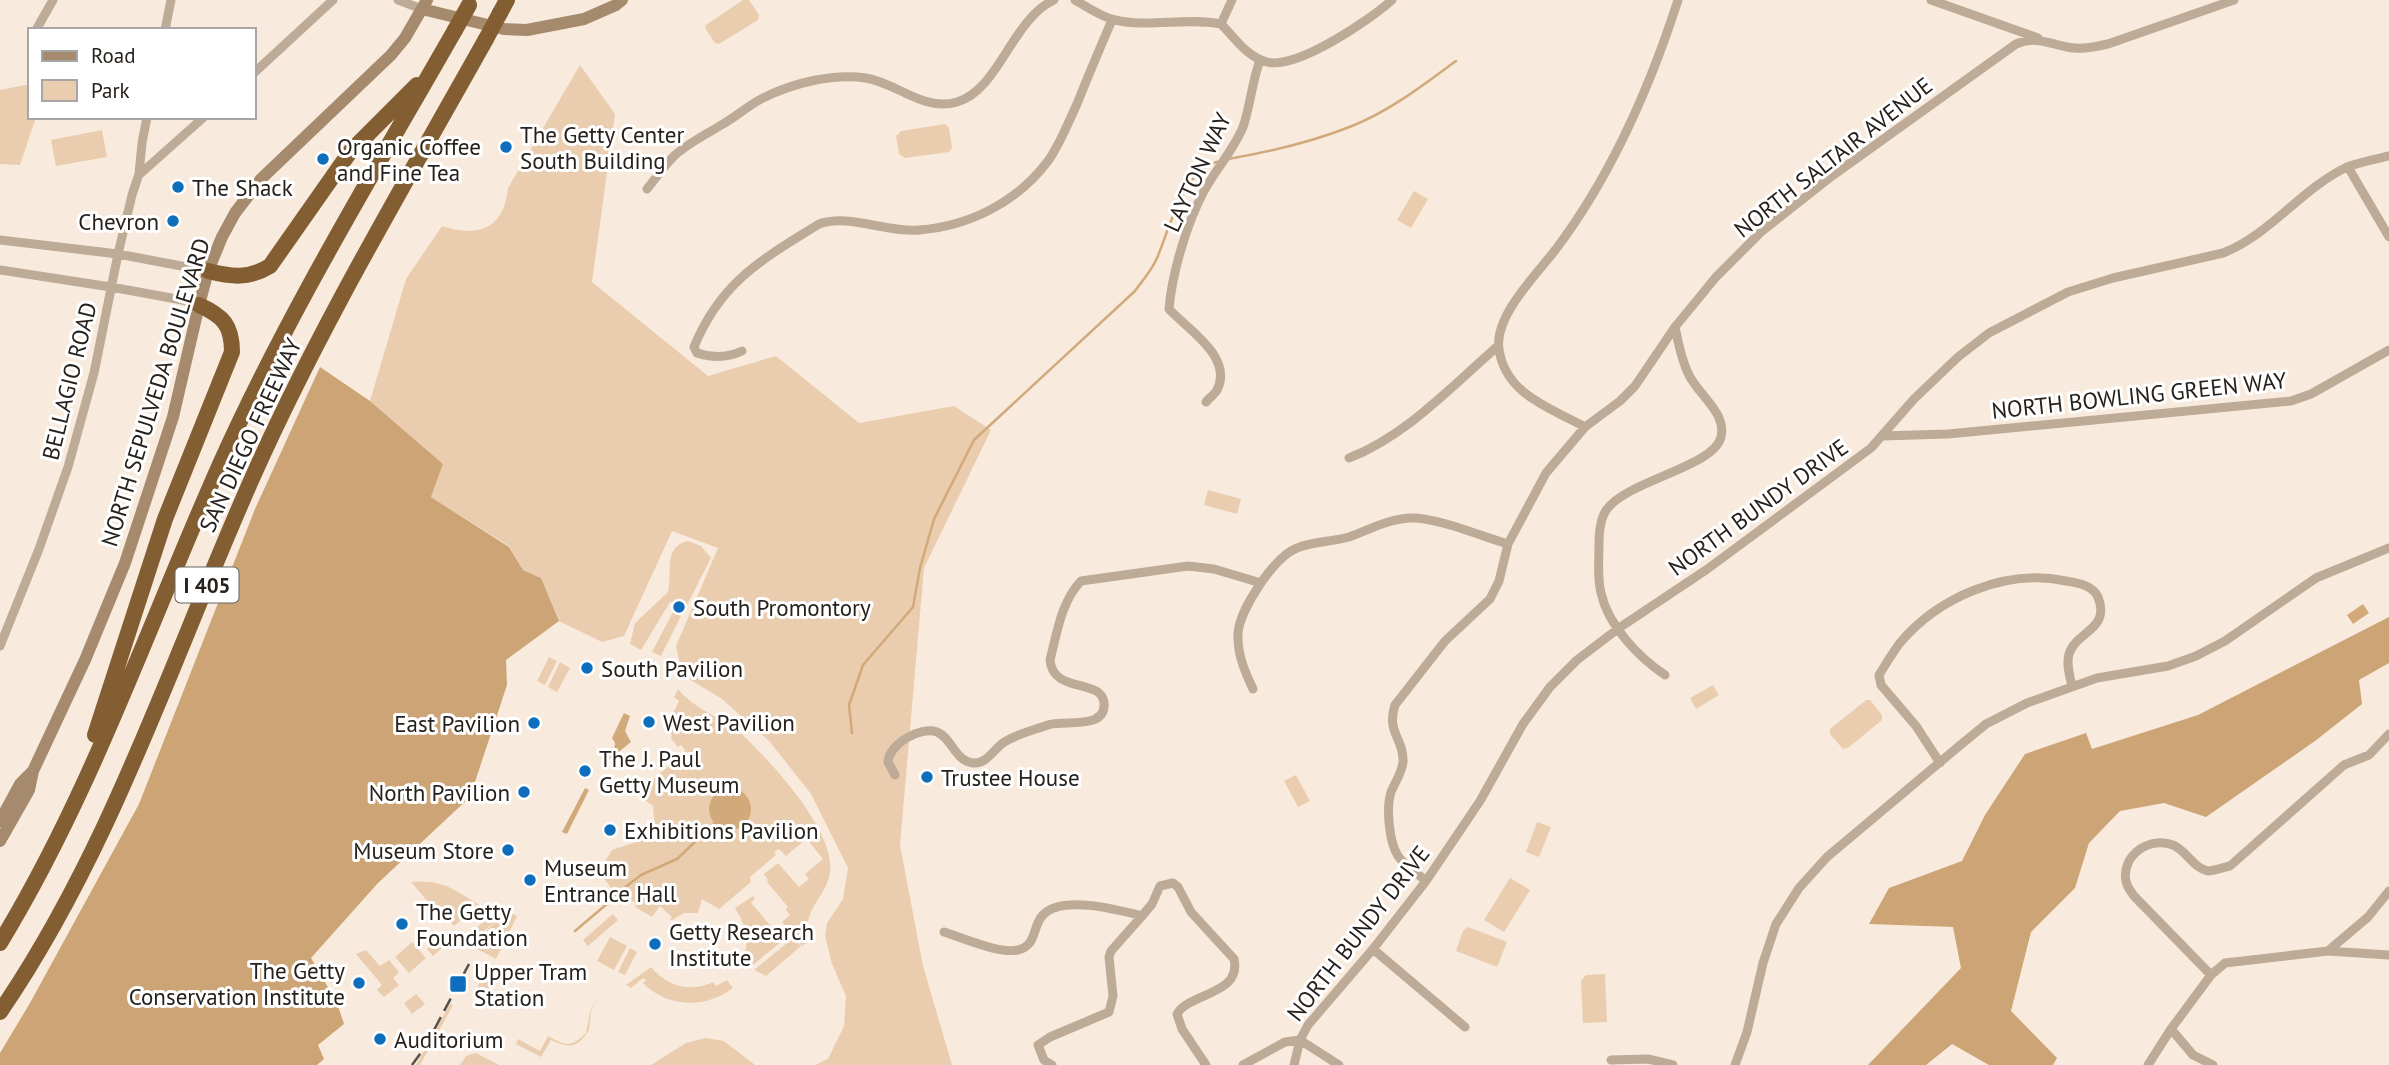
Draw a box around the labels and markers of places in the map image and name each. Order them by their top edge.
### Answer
place label: The Getty Center South Building [520,120,684,175]
place label: Organic Coffee and Fine Tea [337,132,481,187]
marker: The Getty Center South Building [498,139,514,155]
marker: Organic Coffee and Fine Tea [315,151,331,167]
place label: The Shack [192,173,293,202]
marker: The Shack [170,179,186,195]
place label: Chevron [78,207,159,236]
marker: Chevron [165,213,181,229]
place label: South Promontory [693,593,871,622]
marker: South Promontory [671,599,687,615]
place label: South Pavilion [601,654,743,683]
marker: South Pavilion [579,660,595,676]
place label: West Pavilion [663,708,795,737]
place label: East Pavilion [394,709,520,738]
marker: West Pavilion [641,714,657,730]
marker: East Pavilion [526,715,542,731]
place label: The J. Paul Getty Museum [599,744,739,799]
marker: The J. Paul Getty Museum [577,763,593,779]
place label: Trustee House [941,763,1080,792]
marker: Trustee House [919,769,935,785]
place label: North Pavilion [369,778,510,807]
marker: North Pavilion [516,784,532,800]
place label: Exhibitions Pavilion [624,816,819,845]
marker: Exhibitions Pavilion [602,822,618,838]
place label: Museum Store [353,836,494,865]
marker: Museum Store [500,842,516,858]
place label: Museum Entrance Hall [544,853,677,908]
marker: Museum Entrance Hall [522,872,538,888]
place label: The Getty Foundation [416,897,528,952]
marker: The Getty Foundation [394,916,410,932]
place label: Getty Research Institute [669,917,814,972]
marker: Getty Research Institute [647,936,663,952]
place label: The Getty Conservation Institute [129,956,345,1011]
place label: Upper Tram Station [474,957,587,1012]
marker: Upper Tram Station [448,974,468,994]
marker: The Getty Conservation Institute [351,975,367,991]
place label: Auditorium [394,1025,503,1054]
marker: Auditorium [372,1031,388,1047]

